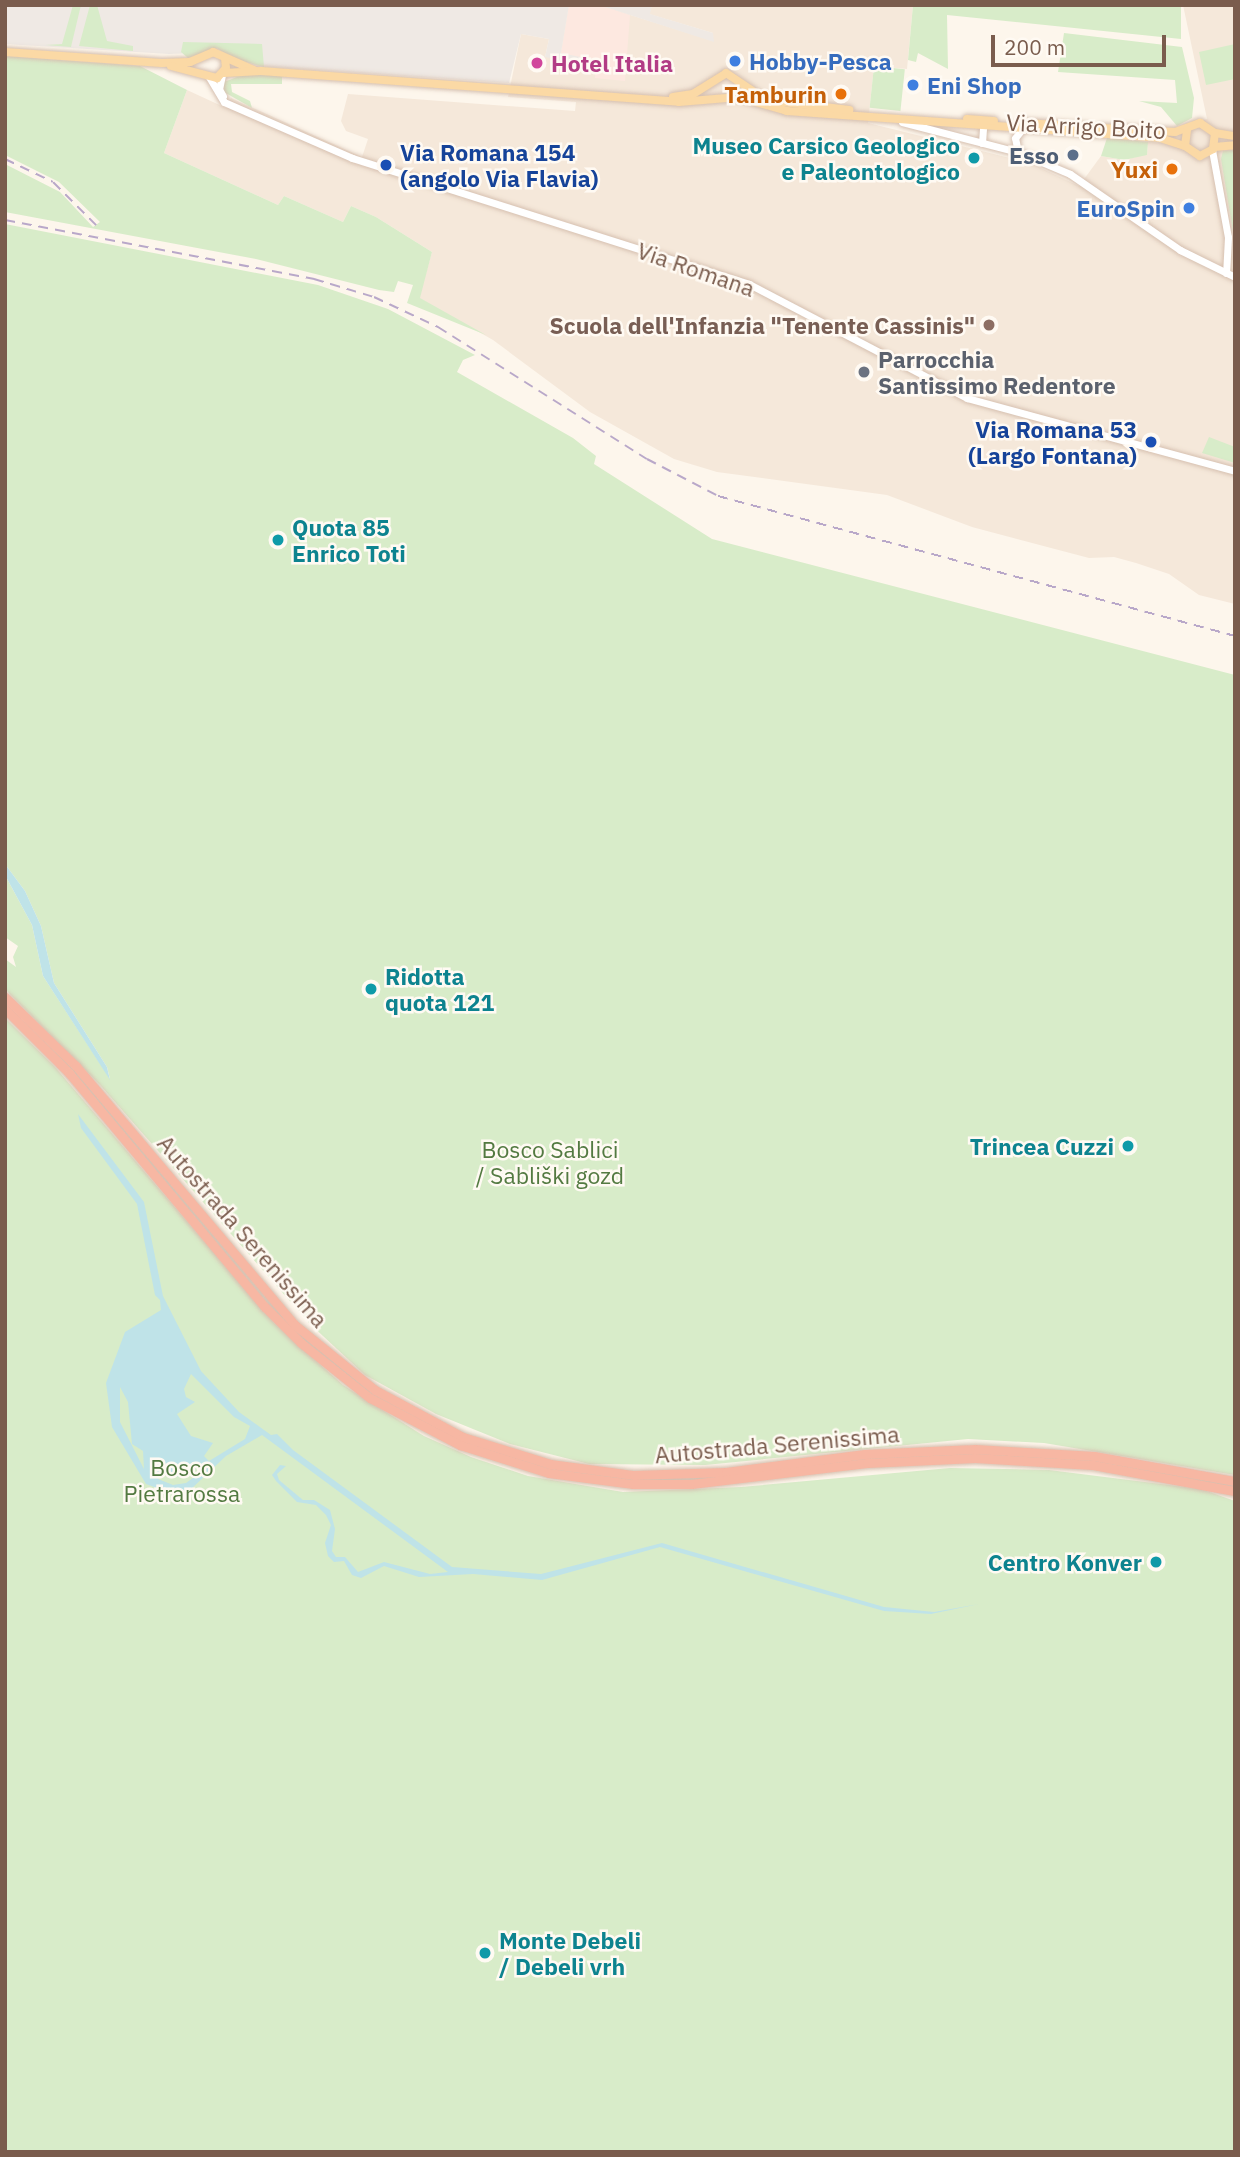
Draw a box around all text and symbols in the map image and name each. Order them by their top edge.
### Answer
scale bar [995,21,1170,65]
text: 200 m [1004,33,1065,61]
place label: Hobby-Pesca [749,47,892,75]
place label: Hotel Italia [551,49,673,77]
marker: Hobby-Pesca [727,53,743,69]
marker: Hotel Italia [529,55,545,71]
place label: Eni Shop [927,71,1022,99]
marker: Eni Shop [905,77,921,93]
place label: Tamburin [724,80,827,108]
marker: Tamburin [833,86,849,102]
street label: Via Arrigo Boito [1006,108,1166,144]
place label: Museo Carsico Geologico e Paleontologico [692,131,960,185]
place label: Via Romana 154 (angolo Via Flavia) [400,138,599,192]
place label: Esso [1009,141,1059,169]
marker: Esso [1065,147,1081,163]
marker: Museo Carsico Geologico e Paleontologico [966,150,982,166]
place label: Yuxi [1111,155,1158,183]
marker: Via Romana 154 (angolo Via Flavia) [378,157,394,173]
marker: Yuxi [1164,161,1180,177]
place label: EuroSpin [1077,194,1175,222]
marker: EuroSpin [1181,200,1197,216]
street label: Via Romana [634,236,758,302]
place label: Scuola dell'Infanzia "Tenente Cassinis" [549,311,975,339]
marker: Scuola dell'Infanzia "Tenente Cassinis" [981,317,997,333]
place label: Parrocchia Santissimo Redentore [878,345,1116,399]
marker: Parrocchia Santissimo Redentore [856,364,872,380]
place label: Via Romana 53 (Largo Fontana) [968,415,1137,469]
marker: Via Romana 53 (Largo Fontana) [1143,434,1159,450]
place label: Quota 85 Enrico Toti [292,513,406,567]
marker: Quota 85 Enrico Toti [270,532,286,548]
place label: Ridotta quota 121 [385,962,494,1016]
marker: Ridotta quota 121 [363,981,379,997]
street label: Autostrada Serenissima [152,1129,334,1333]
place label: Trincea Cuzzi [970,1132,1114,1160]
park label: Bosco Sablici / Sabliški gozd [476,1135,624,1189]
marker: Trincea Cuzzi [1120,1138,1136,1154]
street label: Autostrada Serenissima [653,1420,901,1468]
park label: Bosco Pietrarossa [124,1453,240,1507]
place label: Centro Konver [988,1548,1142,1576]
marker: Centro Konver [1148,1554,1164,1570]
place label: Monte Debeli / Debeli vrh [499,1926,641,1980]
marker: Monte Debeli / Debeli vrh [477,1945,493,1961]

